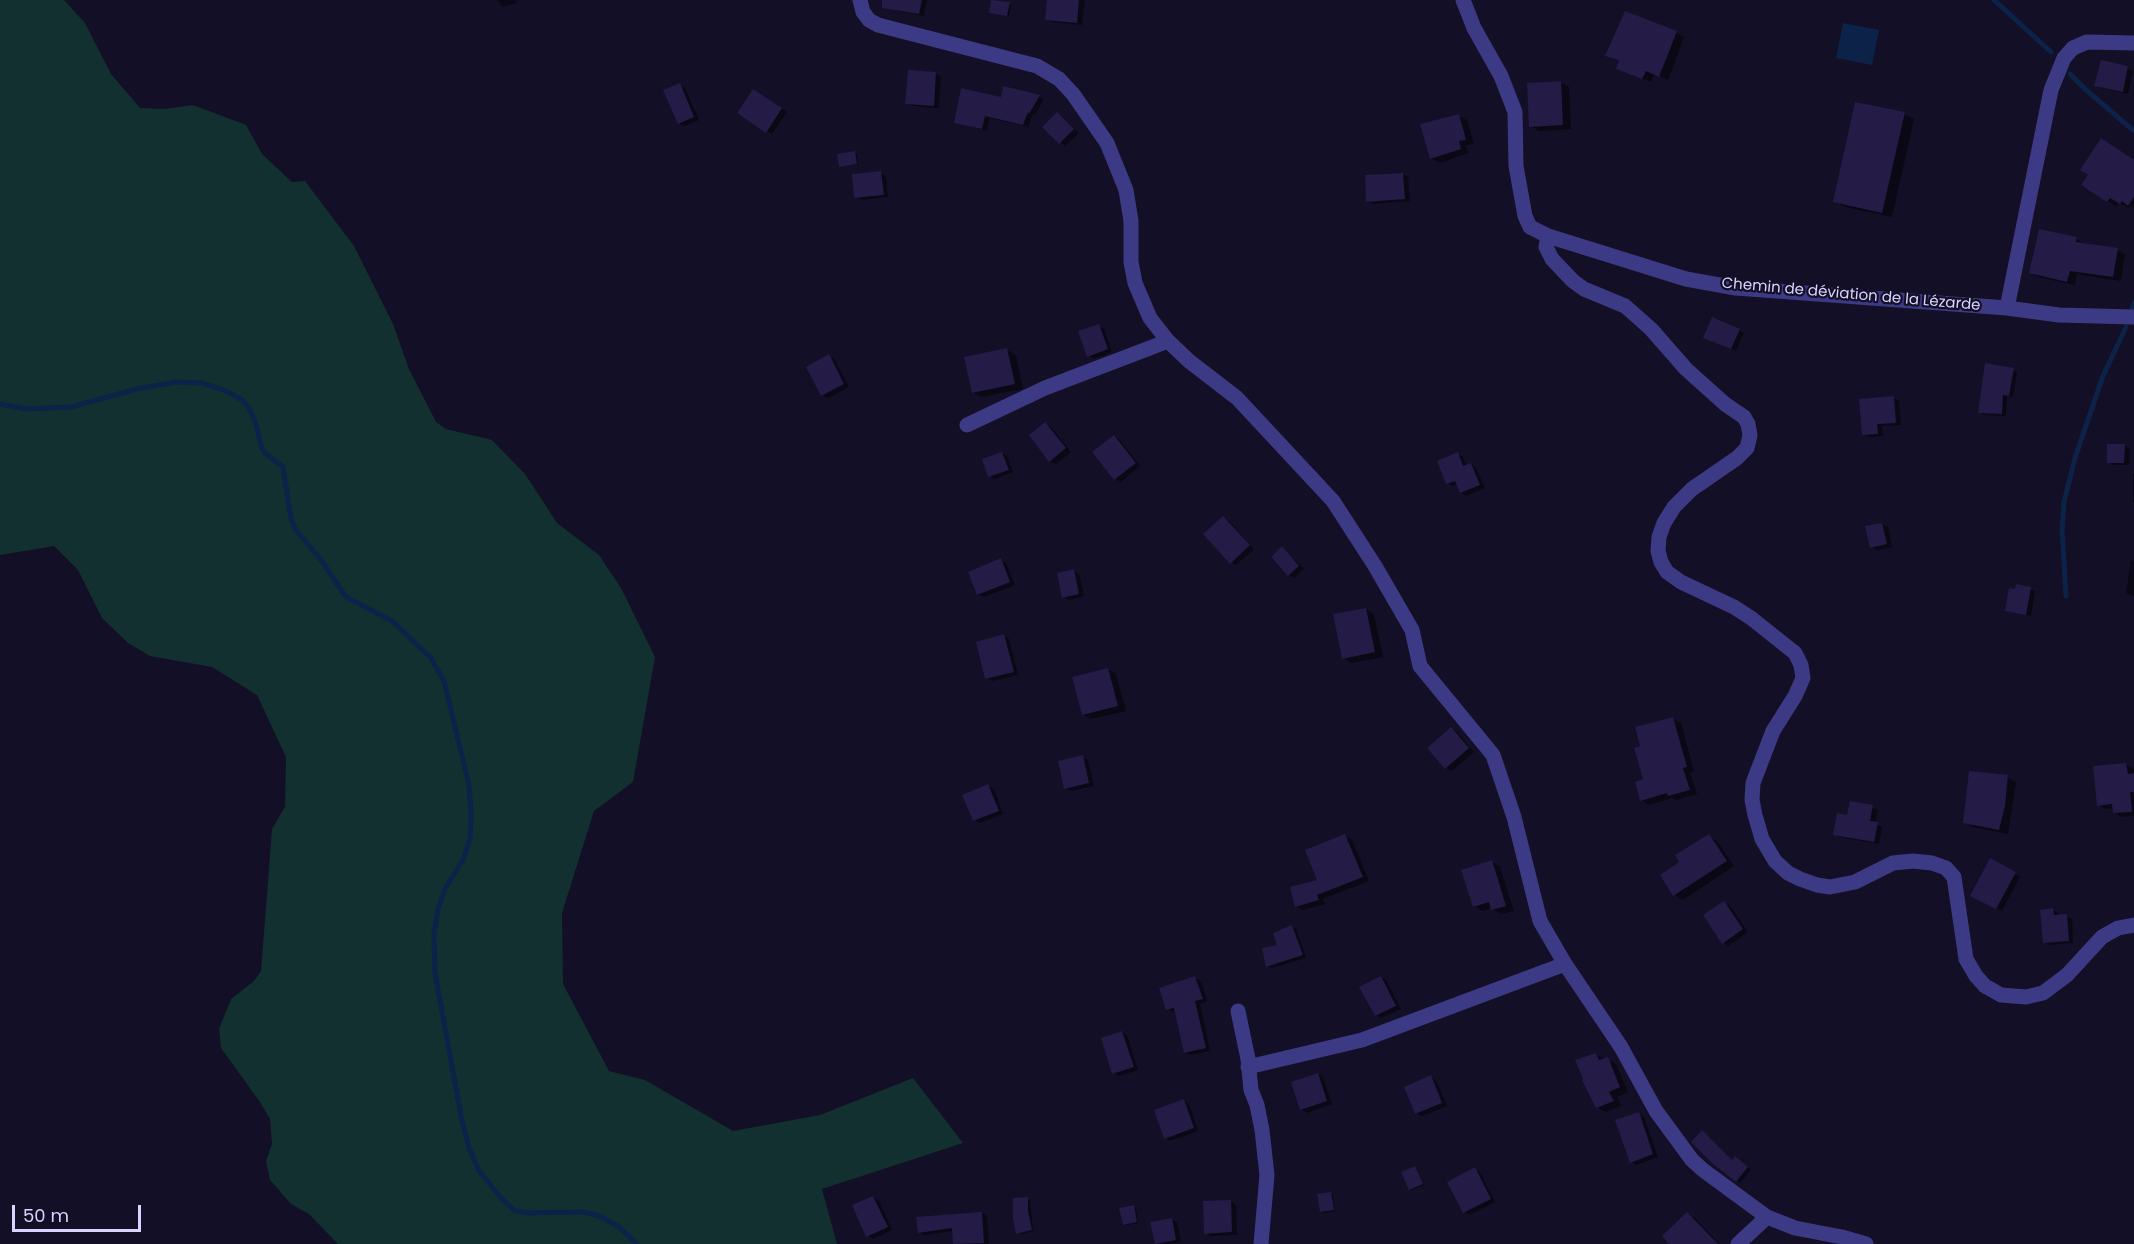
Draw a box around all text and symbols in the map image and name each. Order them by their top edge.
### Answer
street label: Chemin de déviation de la Lézarde [1721,275,1981,315]
scale bar [15,1193,144,1231]
text: 50 m [23,1203,69,1228]

